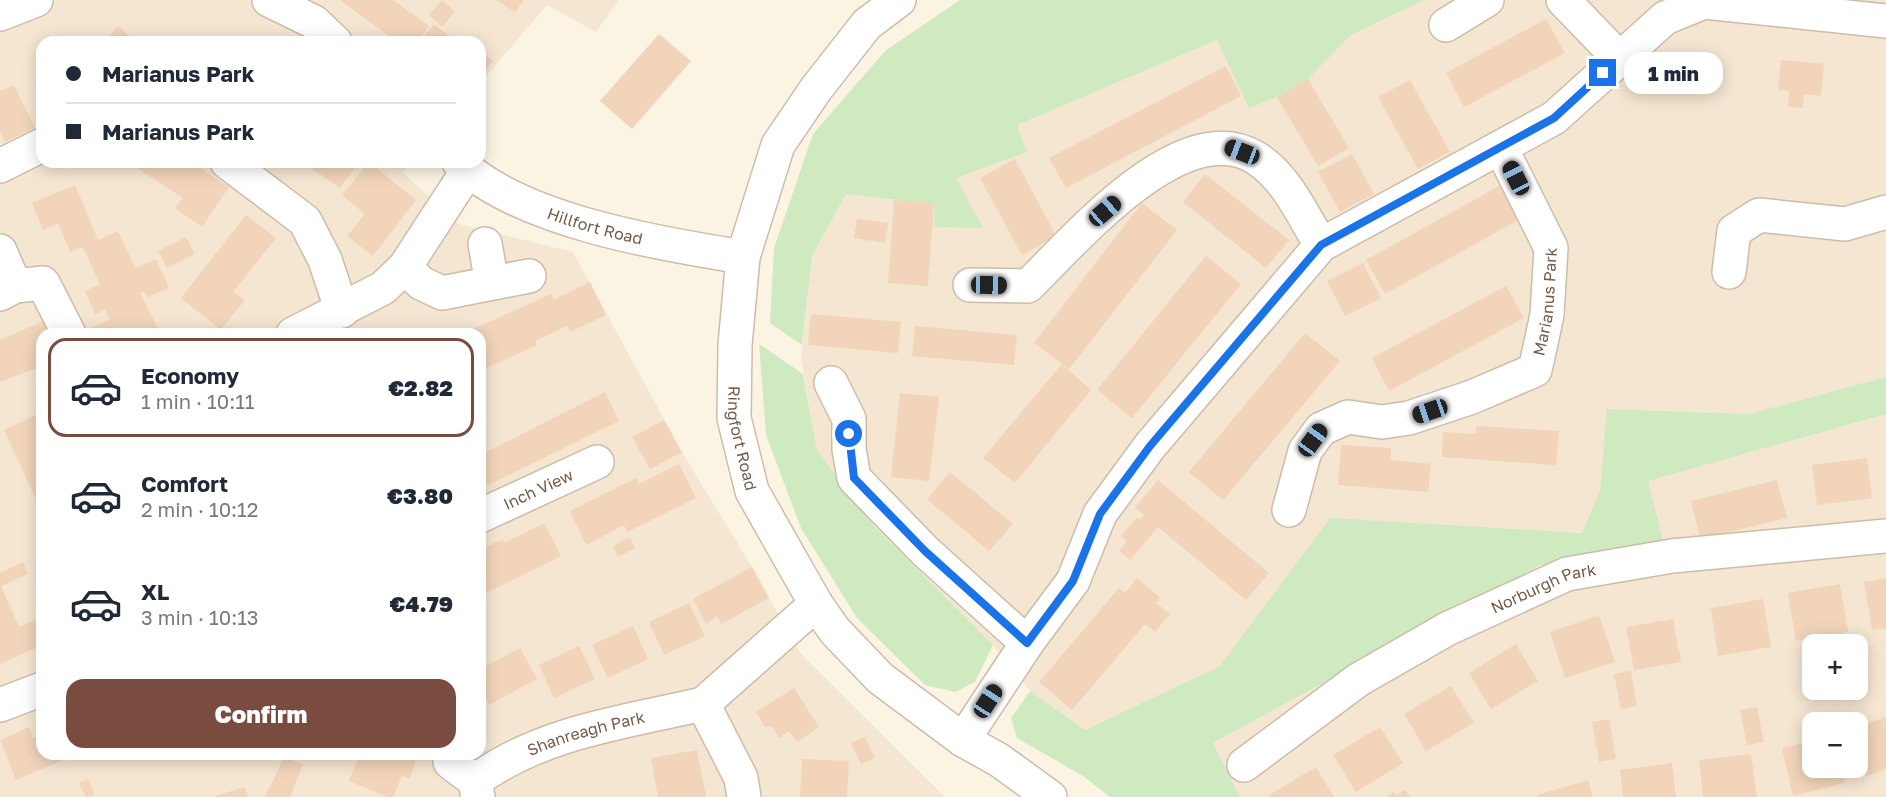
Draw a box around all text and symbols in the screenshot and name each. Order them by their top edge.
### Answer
callout: 1 min [1624,52,1723,94]
route end [1589,59,1616,86]
text: Marianus Park [102,60,254,87]
text: 1 min [1648,61,1699,85]
text: Marianus Park [102,118,254,145]
car [1222,137,1262,167]
car [1500,158,1532,198]
car [1086,192,1124,230]
street label: Hillfort Road [545,203,645,249]
street label: Marianus Park [1528,247,1561,358]
car [971,276,1007,294]
icon: car [69,361,123,415]
text: Economy [141,362,239,389]
text: €2.82 [388,374,453,401]
street label: Ringfort Road [724,386,761,492]
text: 1 min · 10:11 [141,389,255,413]
car [1410,397,1450,425]
route start [835,420,862,447]
car [1295,420,1331,460]
street label: Inch View [500,464,576,514]
icon: car [69,469,123,523]
text: Comfort [141,470,228,497]
text: €3.80 [387,482,453,509]
text: 2 min · 10:12 [141,497,258,521]
street label: Norburgh Park [1488,559,1598,618]
icon: car [69,577,123,631]
text: XL [141,578,169,605]
text: €4.79 [390,590,453,617]
text: 3 min · 10:13 [141,605,259,629]
map controls [1802,634,1868,778]
button: + [1802,634,1868,700]
button: Confirm [66,679,456,748]
car [971,681,1005,721]
street label: Shanreagh Park [524,707,647,760]
button: − [1802,712,1868,778]

